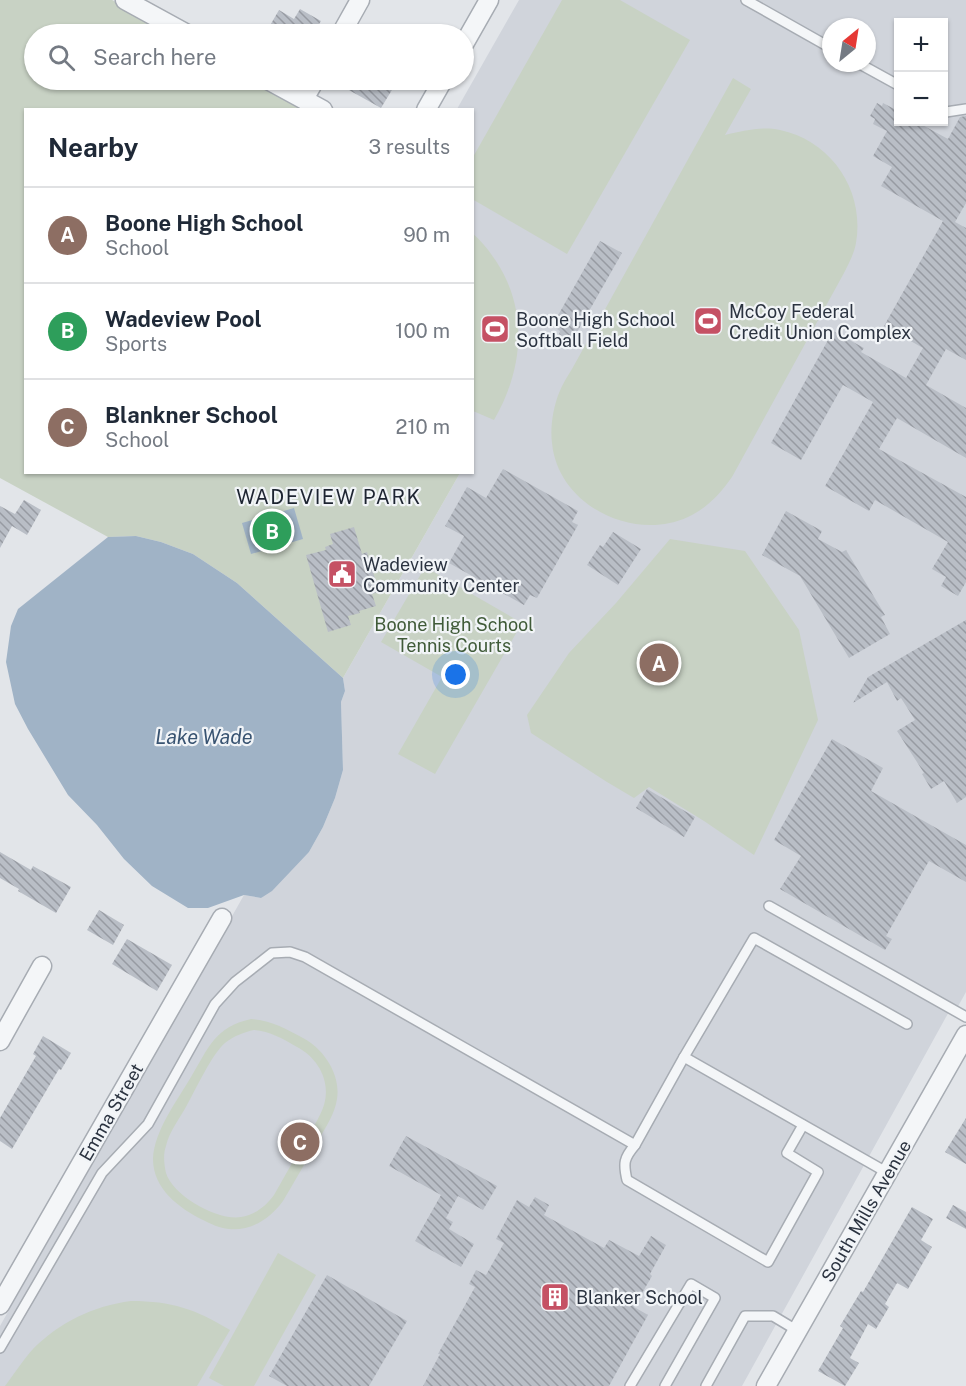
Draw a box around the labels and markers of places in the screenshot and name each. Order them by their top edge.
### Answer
place label: McCoy Federal Credit Union Complex [729,301,911,343]
sports icon: McCoy Federal Credit Union Complex [692,305,724,337]
place label: Boone High School Softball Field [516,309,675,351]
sports icon: Boone High School Softball Field [479,313,511,345]
pin: B [252,508,292,554]
place label: Wadeview Community Center [363,554,520,596]
public building icon: Wadeview Community Center [326,558,358,590]
pin: A [640,640,678,686]
pin: C [280,1120,320,1164]
building icon: Blanker School [539,1281,571,1313]
place label: Blanker School [576,1287,703,1308]

